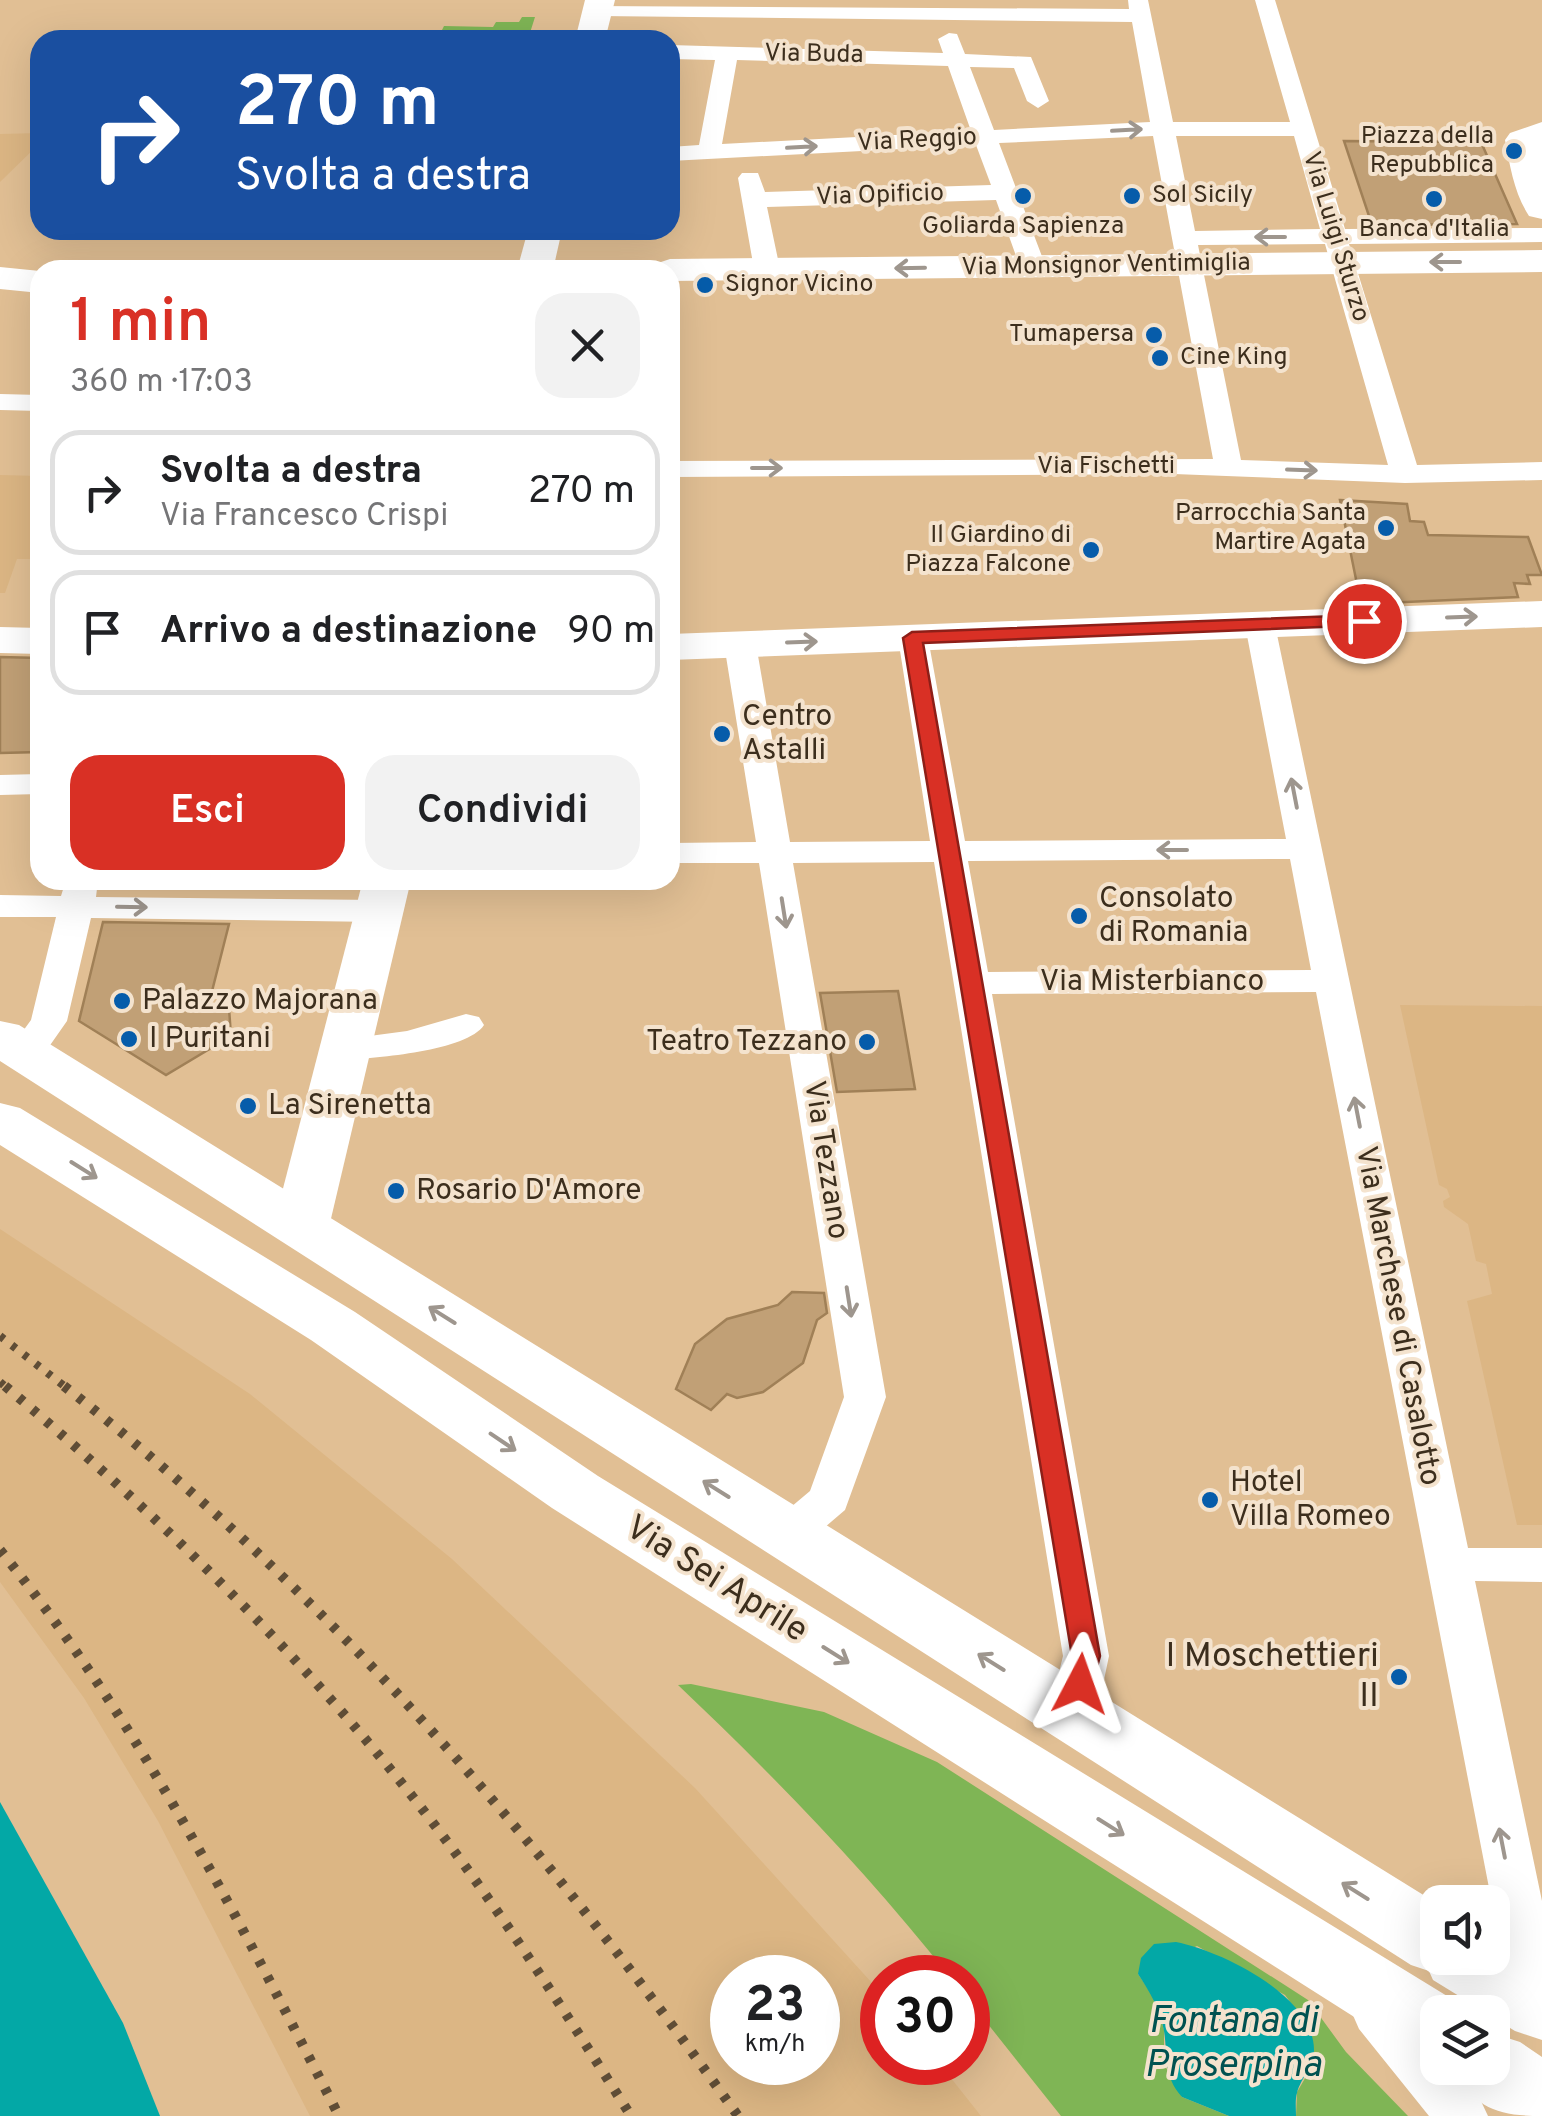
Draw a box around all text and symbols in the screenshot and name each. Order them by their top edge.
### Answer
street label: Via Buda [764,38,864,72]
text: 270 m [235,62,440,151]
icon: right [70,70,200,200]
one-way arrow [1110,120,1142,139]
place label: Piazza della Repubblica [1361,121,1494,182]
street label: Via Reggio [856,122,978,160]
one-way arrow [786,137,818,156]
marker: Piazza della Repubblica [1503,140,1525,162]
street label: Via Luigi Sturzo [1294,148,1376,326]
text: Svolta a destra [235,149,531,206]
street label: Via Opificio [815,178,945,214]
place label: Sol Sicily [1152,180,1253,212]
marker: Goliarda Sapienza [1012,185,1034,207]
marker: Sol Sicily [1121,185,1143,207]
marker: Banca d'Italia [1423,188,1445,210]
place label: Goliarda Sapienza [922,211,1124,243]
place label: Banca d'Italia [1359,214,1509,246]
one-way arrow [1254,228,1286,246]
street label: Via Monsignor Ventimiglia [961,247,1251,285]
one-way arrow [1429,252,1462,272]
one-way arrow [894,258,926,278]
place label: Signor Vicino [725,269,873,301]
marker: Signor Vicino [694,274,716,296]
text: 1 min [70,287,211,363]
button: close [535,293,640,398]
place label: Tumapersa [1009,319,1134,351]
marker: Tumapersa [1143,324,1165,346]
place label: Cine King [1180,342,1288,374]
marker: Cine King [1149,347,1171,369]
text: 360 m · 17:03 [70,363,253,403]
text: Svolta a destra [160,448,422,497]
street label: Via Fischetti [1037,451,1175,483]
one-way arrow [750,458,783,478]
one-way arrow [1286,461,1318,480]
icon: right [75,465,130,520]
text: 270 m [528,468,635,517]
text: Via Francesco Crispi [160,497,448,537]
place label: Parrocchia Santa Martire Agata [1175,498,1366,559]
marker: Parrocchia Santa Martire Agata [1375,517,1397,539]
place label: Il Giardino di Piazza Falcone [905,520,1071,581]
marker: Il Giardino di Piazza Falcone [1080,539,1102,561]
pin [1322,579,1407,664]
icon: arrive [1337,594,1392,649]
icon: arrive [75,605,130,660]
one-way arrow [1445,607,1478,626]
text: Arrivo a destinazione [160,608,537,657]
text: 90 m [567,608,655,657]
one-way arrow [786,632,818,651]
place label: Centro Astalli [742,699,832,770]
marker: Centro Astalli [711,723,733,745]
button: Esci [70,755,345,870]
button: Condividi [365,755,640,870]
one-way arrow [1283,778,1302,810]
one-way arrow [1157,840,1190,860]
place label: Consolato di Romania [1099,881,1248,952]
one-way arrow [776,896,794,929]
one-way arrow [116,898,148,916]
marker: Consolato di Romania [1068,905,1090,927]
street label: Via Misterbianco [1040,964,1264,1001]
place label: Palazzo Majorana [142,983,378,1020]
marker: Palazzo Majorana [111,990,133,1012]
place label: I Puritani [149,1021,271,1058]
place label: Teatro Tezzano [646,1024,847,1061]
marker: I Puritani [118,1028,140,1050]
marker: Teatro Tezzano [856,1031,878,1053]
street label: Via Tezzano [794,1078,856,1242]
place label: La Sirenetta [268,1088,431,1125]
marker: La Sirenetta [237,1095,259,1117]
one-way arrow [1346,1097,1365,1129]
street label: Via Marchese di Casalotto [1346,1143,1448,1489]
one-way arrow [69,1159,98,1180]
place label: Rosario D'Amore [416,1173,641,1210]
marker: Rosario D'Amore [385,1180,407,1202]
one-way arrow [840,1286,859,1318]
one-way arrow [428,1305,456,1325]
one-way arrow [488,1432,516,1453]
place label: Hotel Villa Romeo [1230,1465,1391,1536]
one-way arrow [703,1478,731,1499]
marker: Hotel Villa Romeo [1199,1489,1221,1511]
street label: Via Sei Aprile [617,1507,815,1653]
position arrow [1028,1632,1132,1736]
place label: I Moschettieri II [1166,1635,1379,1719]
one-way arrow [821,1644,850,1665]
one-way arrow [978,1652,1006,1672]
marker: I Moschettieri II [1388,1666,1410,1688]
one-way arrow [1097,1817,1125,1837]
one-way arrow [1492,1828,1511,1860]
one-way arrow [1341,1881,1370,1902]
map controls [1420,1885,1510,2085]
button: sound [1420,1885,1510,1975]
speed limit sign: 30 [860,1955,990,2085]
text: 23 [745,1976,805,2039]
button: layers [1420,1995,1510,2085]
water label: Fontana di Proserpina [1144,1998,1322,2091]
text: km/h [745,2029,805,2061]

